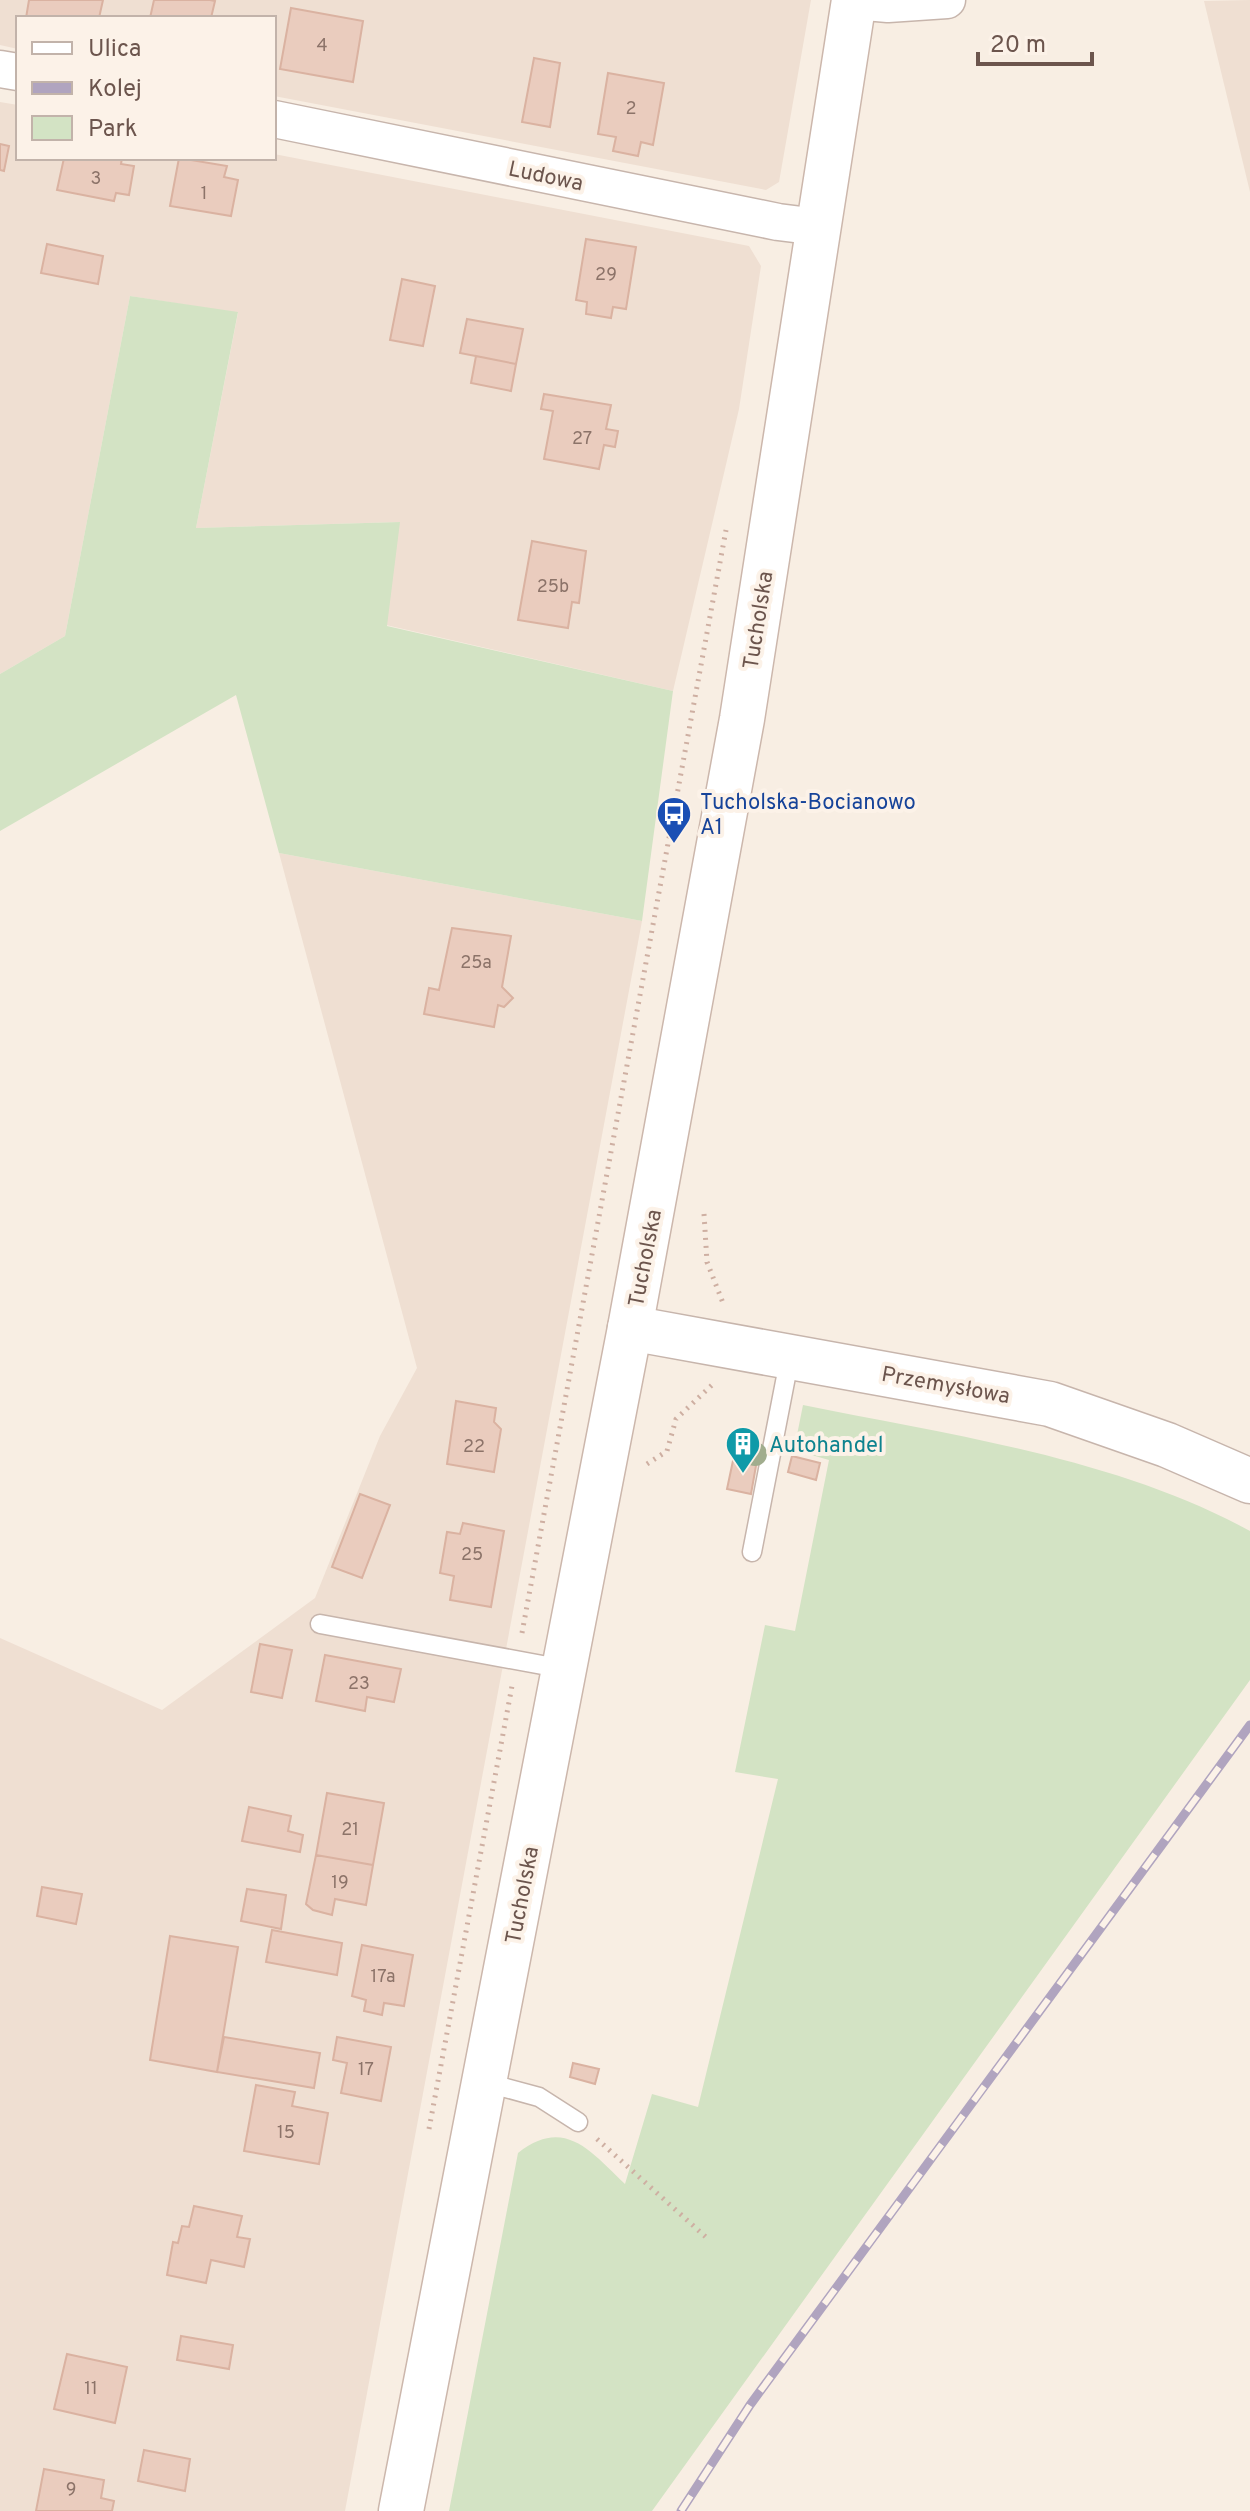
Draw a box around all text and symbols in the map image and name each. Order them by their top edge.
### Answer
legend [16,16,276,160]
scale bar [978,16,1092,66]
text: 20 m [990,31,1046,61]
text: Ulica [88,35,141,65]
house number: 4 [316,35,328,58]
text: Kolej [88,75,142,105]
house number: 2 [625,98,637,121]
text: Park [88,115,138,145]
street label: Ludowa [505,156,585,199]
house number: 3 [91,168,101,191]
house number: 1 [201,183,207,206]
house number: 29 [595,264,617,287]
house number: 27 [572,428,592,451]
street label: Tucholska [738,569,781,671]
house number: 25b [537,576,569,599]
place label: Tucholska-Bocianowo A1 [700,790,916,842]
bus stop icon: Tucholska-Bocianowo A1 [655,795,693,845]
house number: 25a [460,952,492,975]
street label: Tucholska [624,1207,669,1310]
street label: Przemysłowa [879,1362,1012,1411]
building icon: Autohandel [724,1425,762,1475]
place label: Autohandel [769,1433,884,1460]
house number: 22 [463,1436,485,1459]
house number: 25 [461,1544,483,1567]
house number: 23 [348,1673,370,1696]
house number: 21 [341,1819,359,1842]
street label: Tucholska [501,1844,546,1947]
house number: 19 [331,1872,349,1895]
house number: 17a [371,1966,395,1989]
house number: 17 [358,2059,374,2082]
house number: 15 [277,2122,295,2145]
house number: 11 [84,2378,98,2401]
house number: 9 [66,2479,76,2502]

